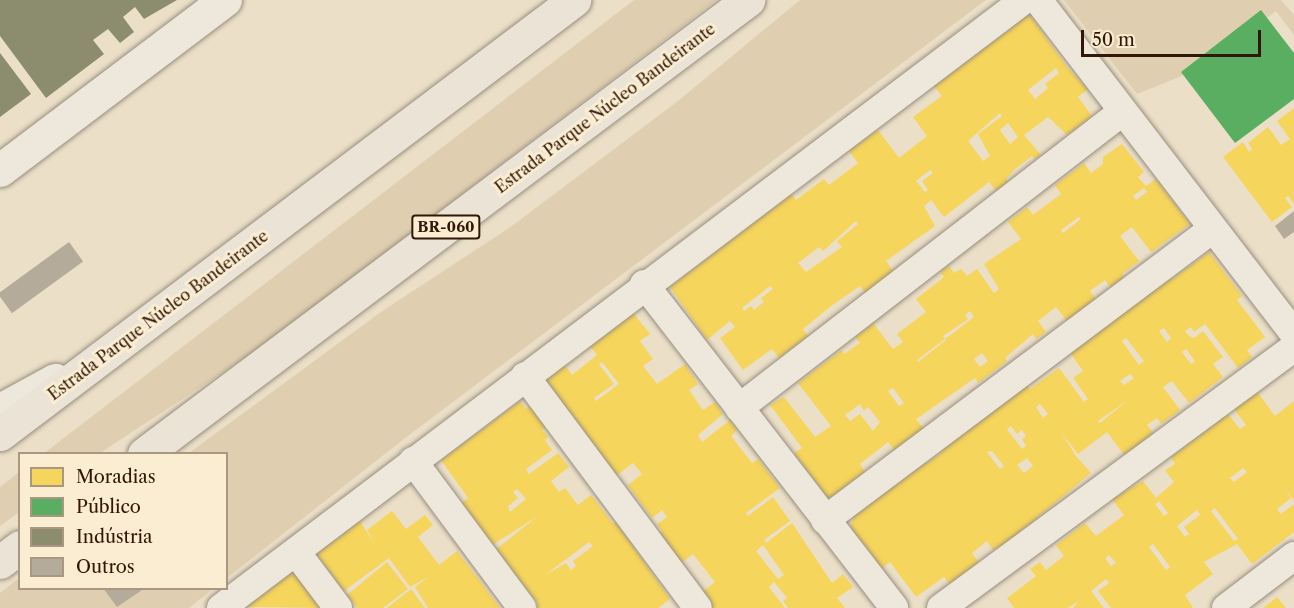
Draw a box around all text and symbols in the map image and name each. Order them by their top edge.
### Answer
scale bar [1084,18,1264,56]
street label: Estrada Parque Núcleo Bandeirante [491,19,719,197]
text: 50 m [1092,29,1135,51]
road number: BR-060 [410,215,482,239]
street label: Estrada Parque Núcleo Bandeirante [44,226,272,404]
legend [18,452,228,590]
text: Moradias [76,466,156,488]
text: Público [76,496,141,518]
text: Indústria [76,526,152,548]
text: Outros [76,556,135,578]

